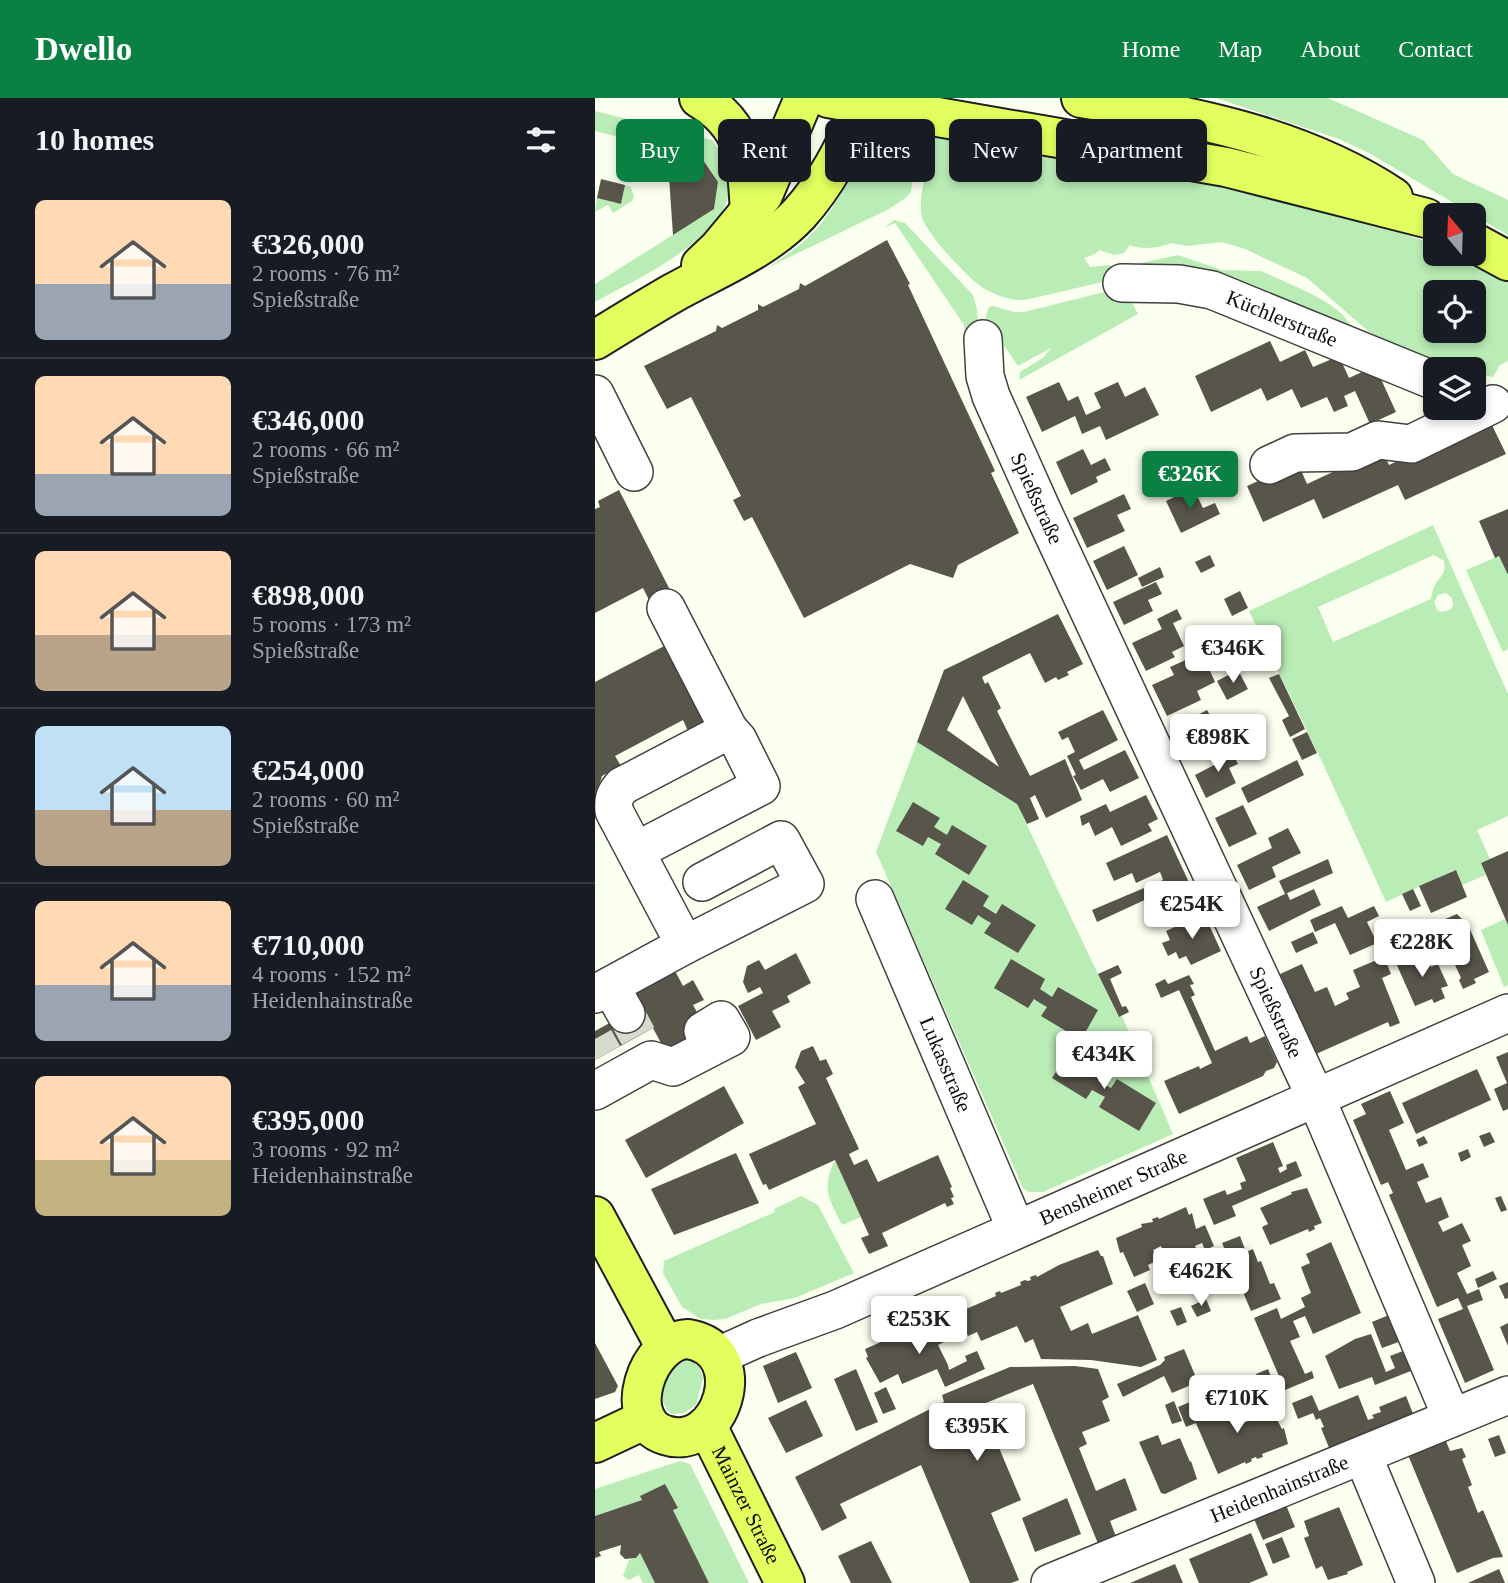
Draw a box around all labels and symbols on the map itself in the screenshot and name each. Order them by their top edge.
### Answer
north arrow [1423,203,1486,266]
street label: Küchlerstraße [1223,285,1341,352]
street label: Spießstraße [1006,449,1068,548]
pin: €326K [1141,452,1239,511]
pin: €346K [1184,626,1282,685]
pin: €898K [1169,714,1267,774]
pin: €254K [1143,882,1241,941]
pin: €228K [1373,920,1471,979]
street label: Spießstraße [1244,963,1308,1062]
street label: Lukasstraße [915,1013,977,1116]
pin: €434K [1055,1032,1153,1091]
street label: Bensheimer Straße [1036,1144,1191,1230]
pin: €462K [1152,1248,1250,1308]
pin: €253K [870,1296,968,1356]
pin: €710K [1188,1376,1286,1435]
pin: €395K [928,1404,1026,1463]
street label: Mainzer Straße [707,1442,786,1568]
street label: Heidenhainstraße [1207,1450,1352,1528]

